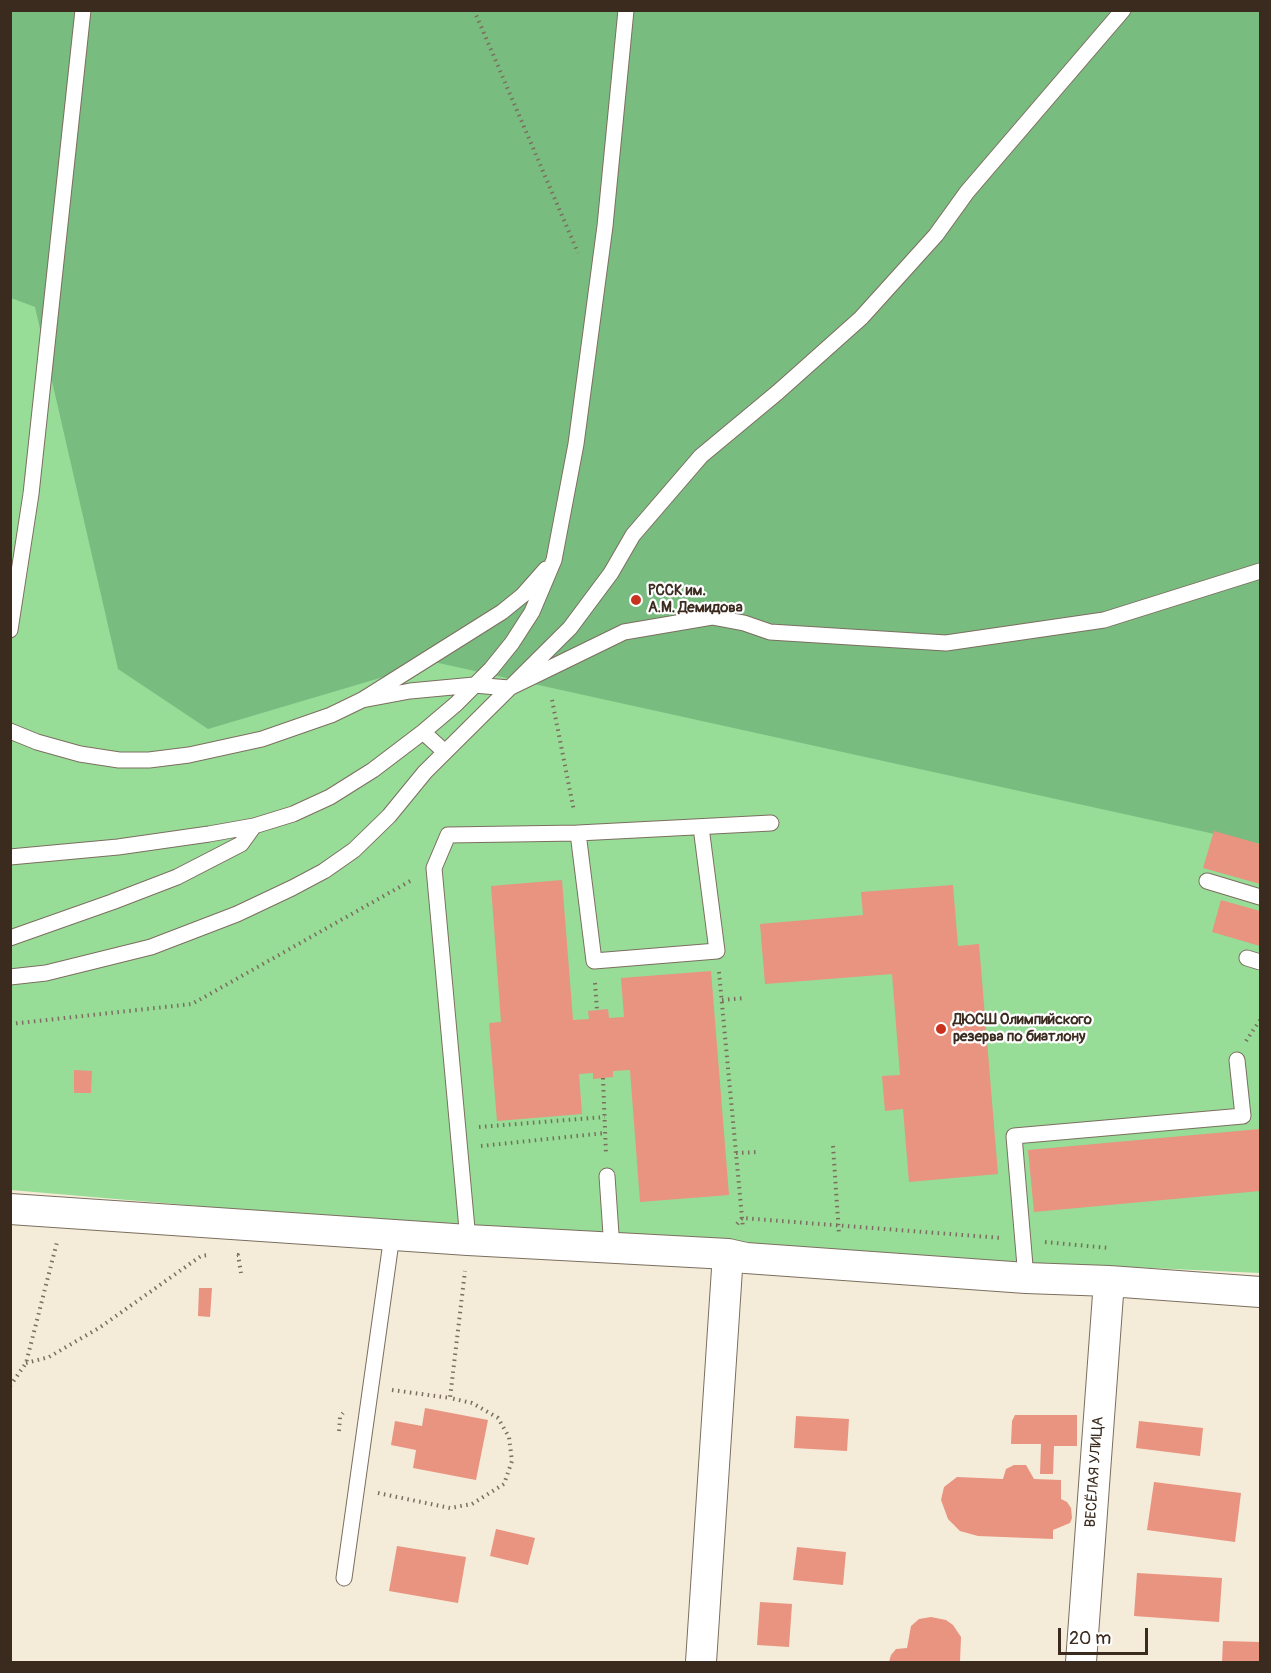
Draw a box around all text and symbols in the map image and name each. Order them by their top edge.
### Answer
place label: РССК им. А.М. Демидова [648,582,743,617]
marker: РССК им. А.М. Демидова [629,593,643,607]
place label: ДЮСШ Олимпийского резерва по биатлону [953,1011,1092,1046]
marker: ДЮСШ Олимпийского резерва по биатлону [934,1022,948,1036]
street label: ВЕСЁЛАЯ УЛИЦА [1082,1416,1108,1528]
scale bar [1061,1616,1151,1654]
text: 20 m [1069,1627,1111,1650]

